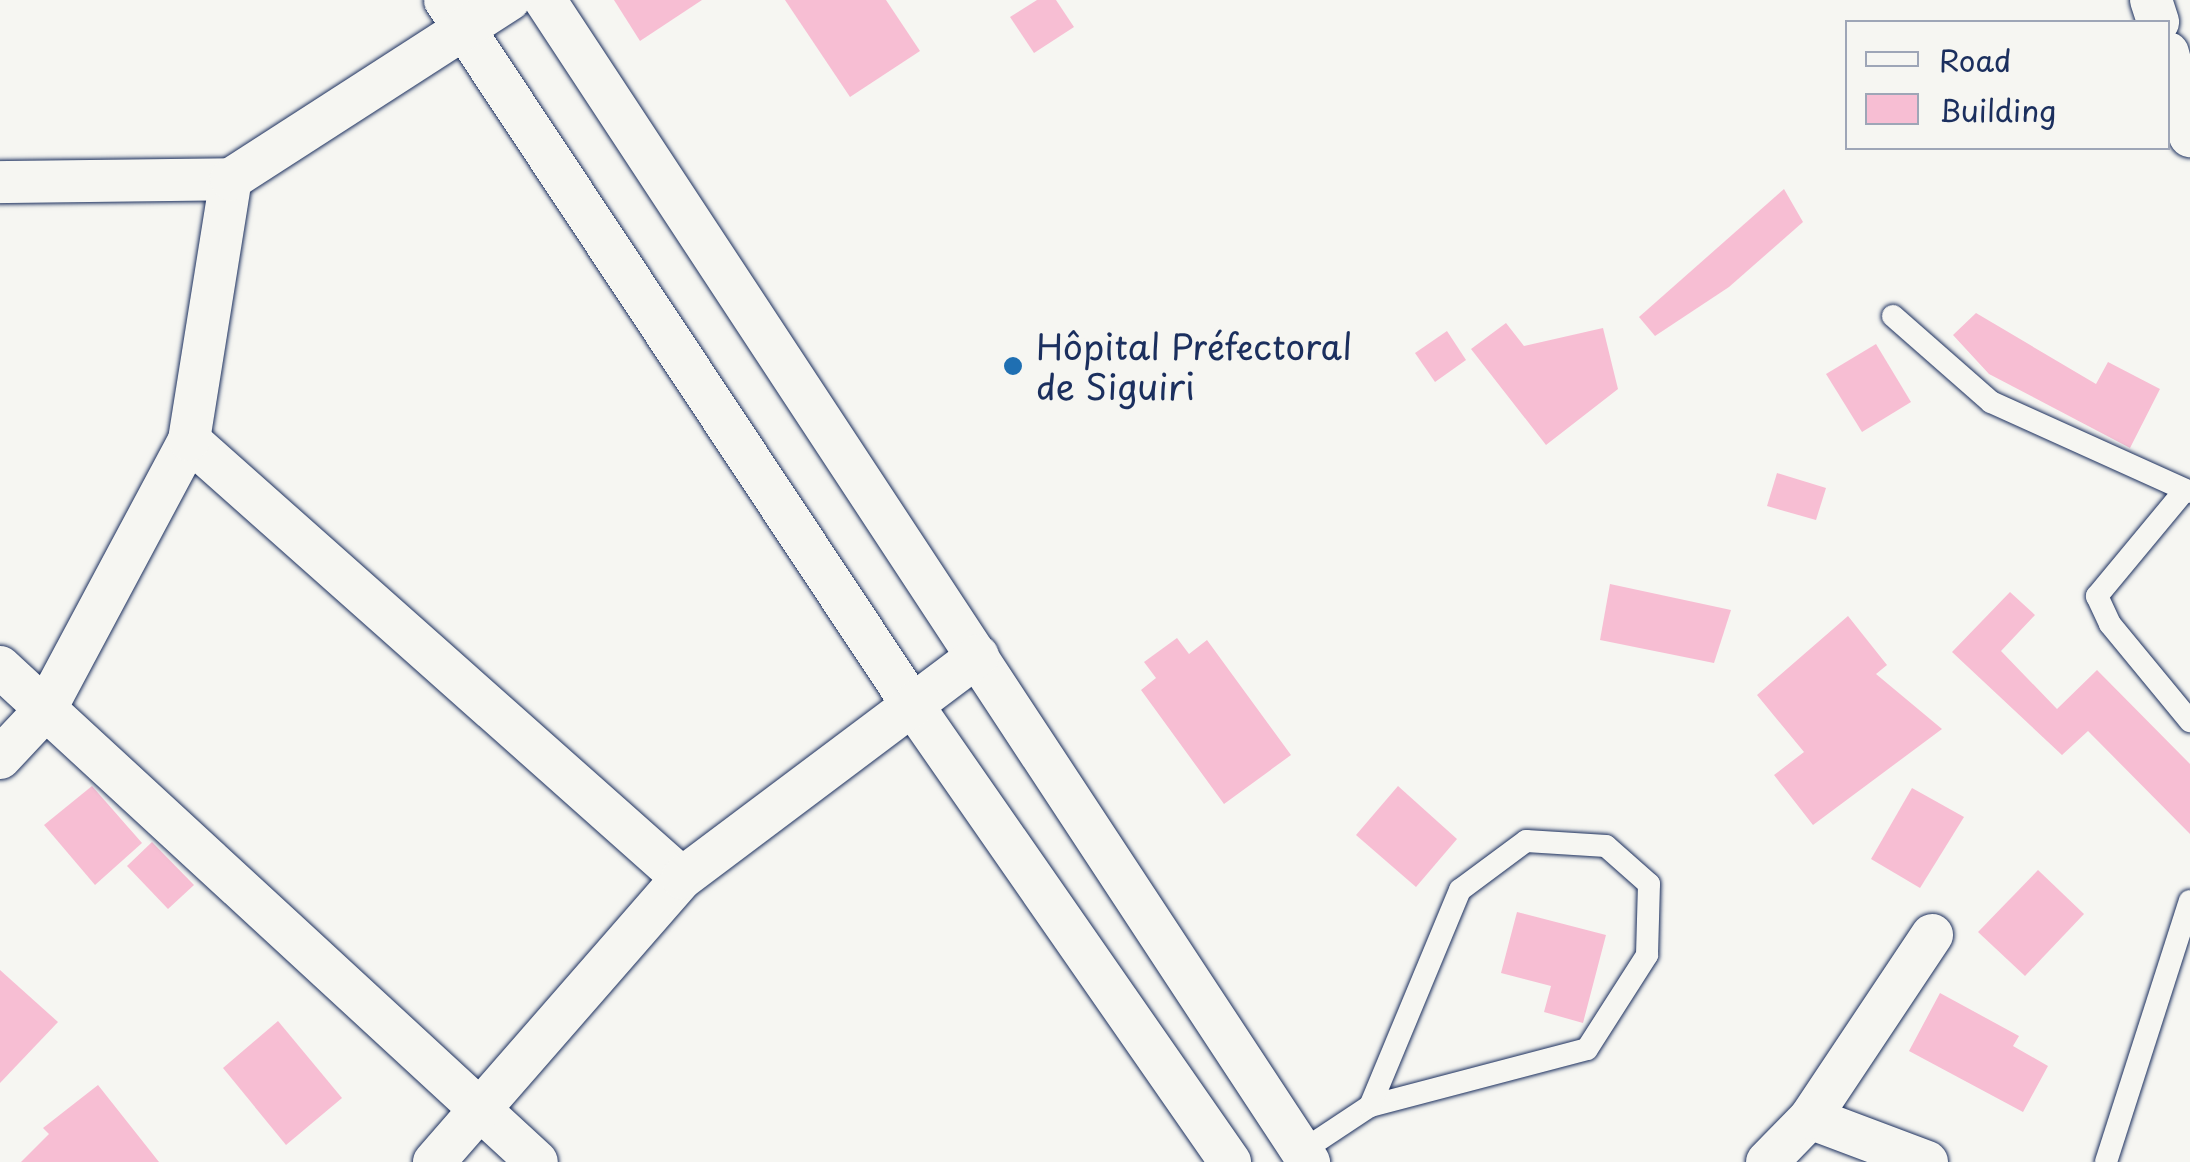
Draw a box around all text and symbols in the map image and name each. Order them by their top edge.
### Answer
legend [1845,20,2170,150]
text: Road [1939,37,2012,82]
text: Building [1939,87,2056,132]
place label: Hôpital Préfectoral de Siguiri [1036,325,1356,407]
marker: Hôpital Préfectoral de Siguiri [1000,353,1026,379]

